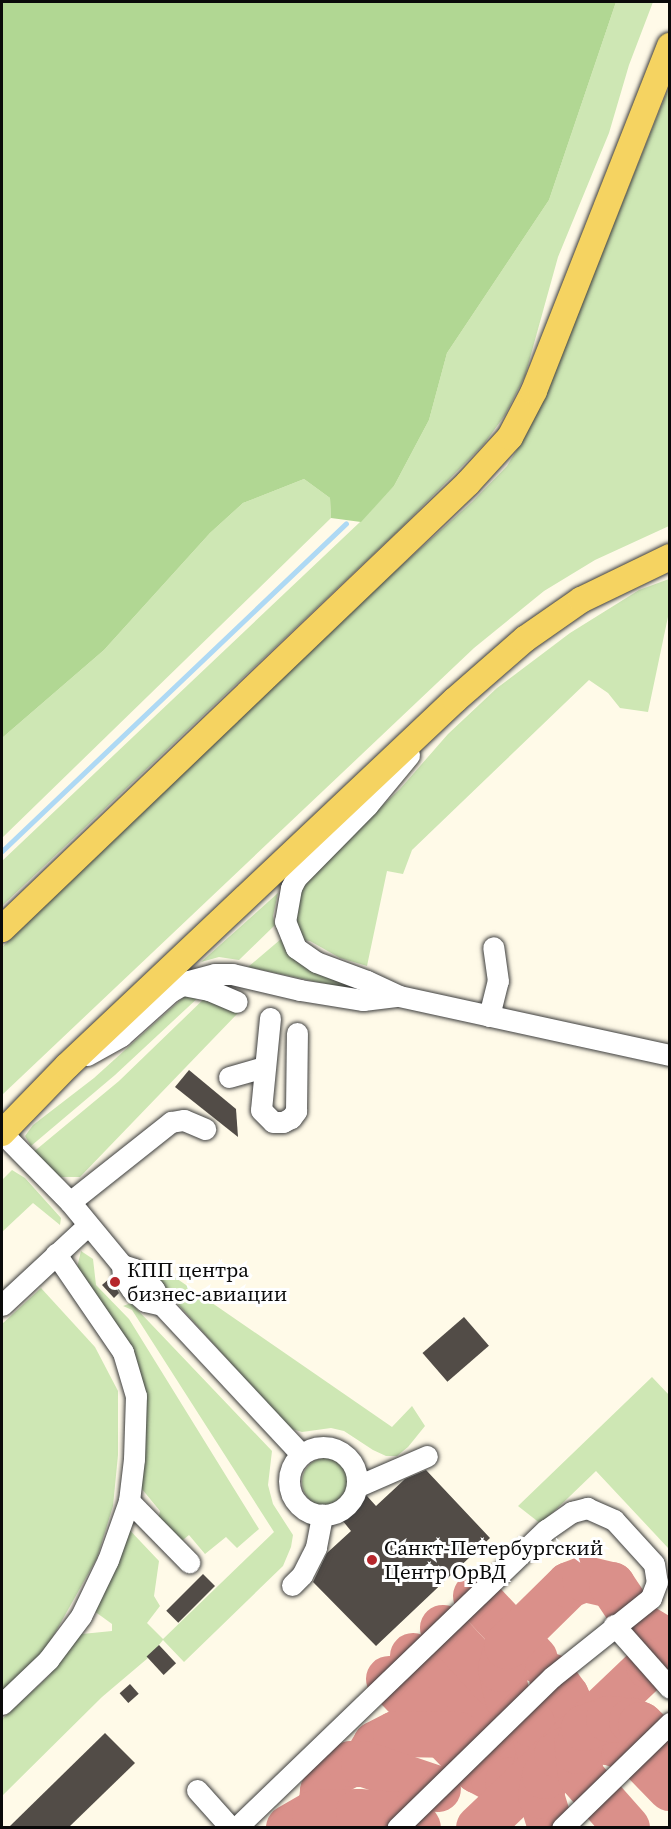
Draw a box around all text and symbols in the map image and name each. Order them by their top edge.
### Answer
place label: КПП центра бизнес-авиации [127,1257,287,1307]
marker: КПП центра бизнес-авиации [108,1275,122,1289]
place label: Санкт-Петербургский Центр ОрВД [384,1535,603,1585]
marker: Санкт-Петербургский Центр ОрВД [365,1553,379,1567]

